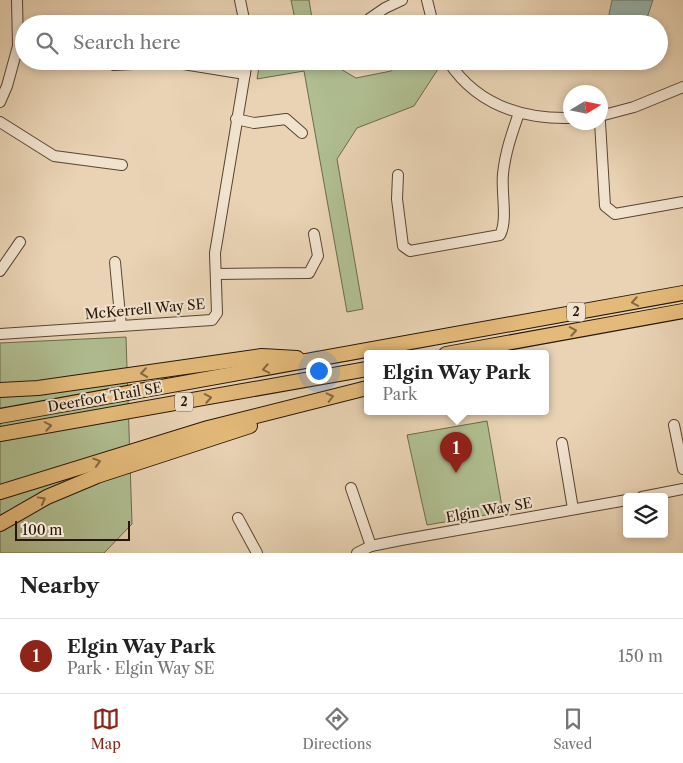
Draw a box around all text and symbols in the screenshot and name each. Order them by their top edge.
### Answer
search box [15,15,668,70]
icon: search [33,29,61,57]
text: Search here [73,31,181,54]
north arrow [563,85,608,130]
street label: McKerrell Way SE [84,295,206,323]
one-way arrow [631,296,639,306]
road number: 2 [567,302,585,322]
one-way arrow [569,326,578,336]
popup [364,350,549,415]
your location [306,358,332,384]
text: Elgin Way Park [382,361,531,384]
one-way arrow [262,363,271,373]
one-way arrow [140,367,148,377]
street label: Deerfoot Trail SE [46,378,164,416]
text: Park [382,384,417,404]
road number: 2 [175,392,193,412]
one-way arrow [326,392,335,403]
one-way arrow [204,393,212,403]
one-way arrow [44,421,52,431]
pin: 1 [440,432,472,473]
one-way arrow [92,458,100,468]
map controls [623,493,668,538]
button: layers [623,493,668,538]
street label: Elgin Way SE [444,494,534,526]
one-way arrow [37,496,46,506]
scale bar [15,518,130,541]
text: 100 m [22,521,62,539]
text: Nearby [20,573,99,598]
text: Elgin Way Park [67,635,215,658]
text: 1 [32,646,40,666]
text: 150 m [618,646,663,666]
text: Park · Elgin Way SE [67,658,215,678]
tab: Map [91,705,121,753]
tab: Directions [302,705,372,753]
tab: Saved [553,705,592,753]

